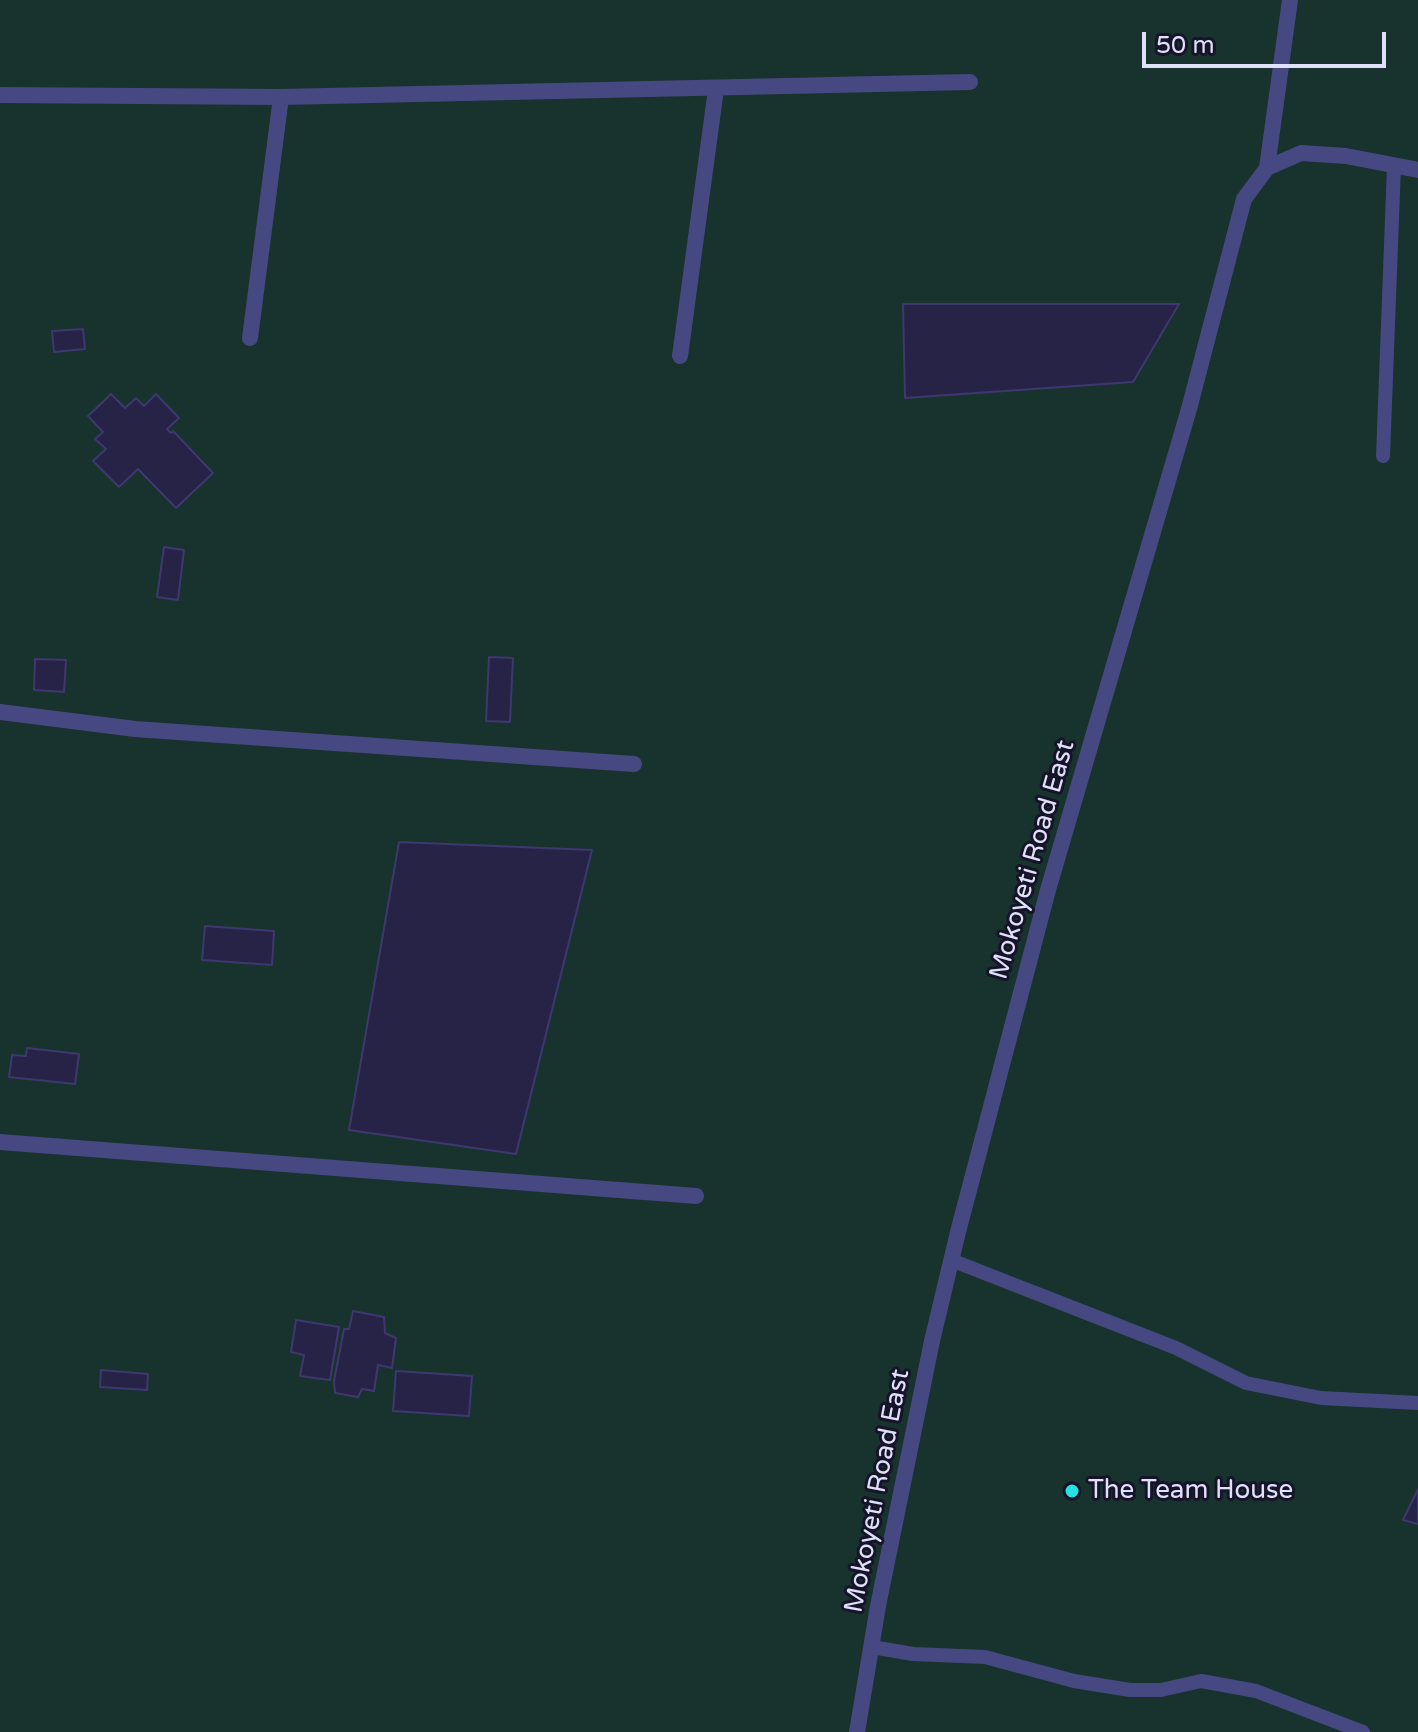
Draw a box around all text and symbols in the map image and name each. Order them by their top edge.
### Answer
scale bar [1146,16,1390,66]
text: 50 m [1156,31,1214,60]
street label: Mokoyeti Road East [984,737,1082,983]
street label: Mokoyeti Road East [839,1367,917,1615]
place label: The Team House [1088,1475,1293,1507]
marker: The Team House [1063,1482,1081,1500]

